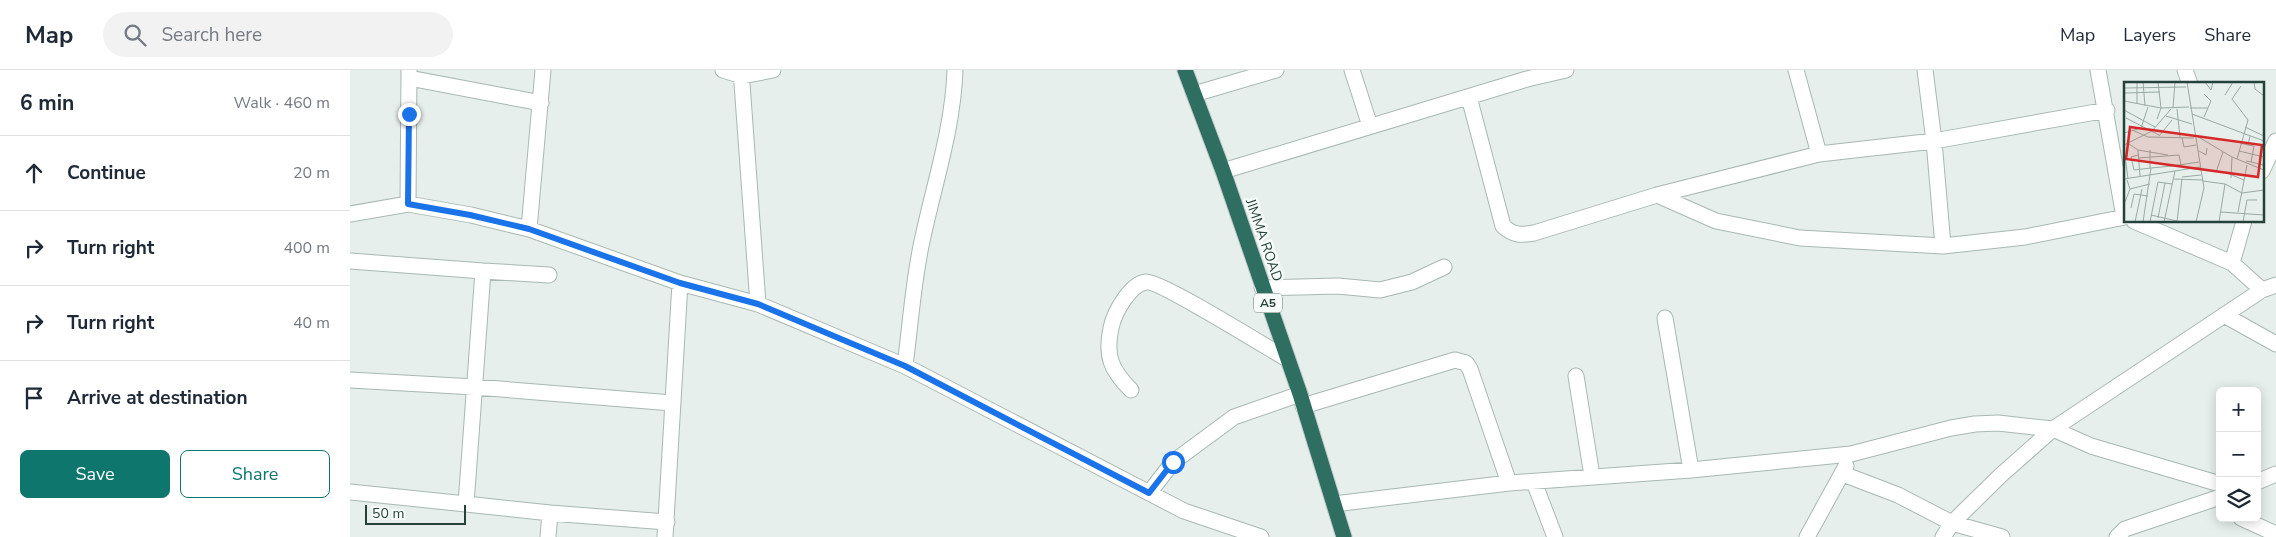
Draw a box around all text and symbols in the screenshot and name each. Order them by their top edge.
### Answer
search box [103,12,453,57]
text: Map [25,19,73,51]
icon: search [121,21,149,49]
text: Search here [161,22,262,48]
text: Map [2060,23,2095,47]
text: Layers [2123,23,2176,47]
text: Share [2204,23,2251,47]
inset map [2124,82,2264,222]
text: 6 min [20,89,74,117]
text: Walk · 460 m [234,92,330,114]
route end [398,103,421,126]
icon: ahead [20,159,48,187]
text: Continue [67,160,146,186]
text: 20 m [293,162,330,184]
street label: JIMMA ROAD [1241,195,1287,284]
icon: right [20,234,48,262]
text: Turn right [67,235,154,261]
text: 400 m [283,237,330,259]
road number: A5 [1254,294,1282,312]
icon: right [20,309,48,337]
text: Turn right [67,310,154,336]
text: 40 m [293,312,330,334]
icon: arrive [20,384,48,412]
text: Arrive at destination [67,385,248,411]
map controls [2216,387,2261,522]
button: + [2216,387,2261,432]
button: − [2216,432,2261,477]
button: Save [20,450,170,498]
button: Share [180,450,330,498]
route start [1162,451,1185,474]
button: layers [2216,477,2261,522]
scale bar [365,502,466,525]
text: 50 m [372,504,404,523]

